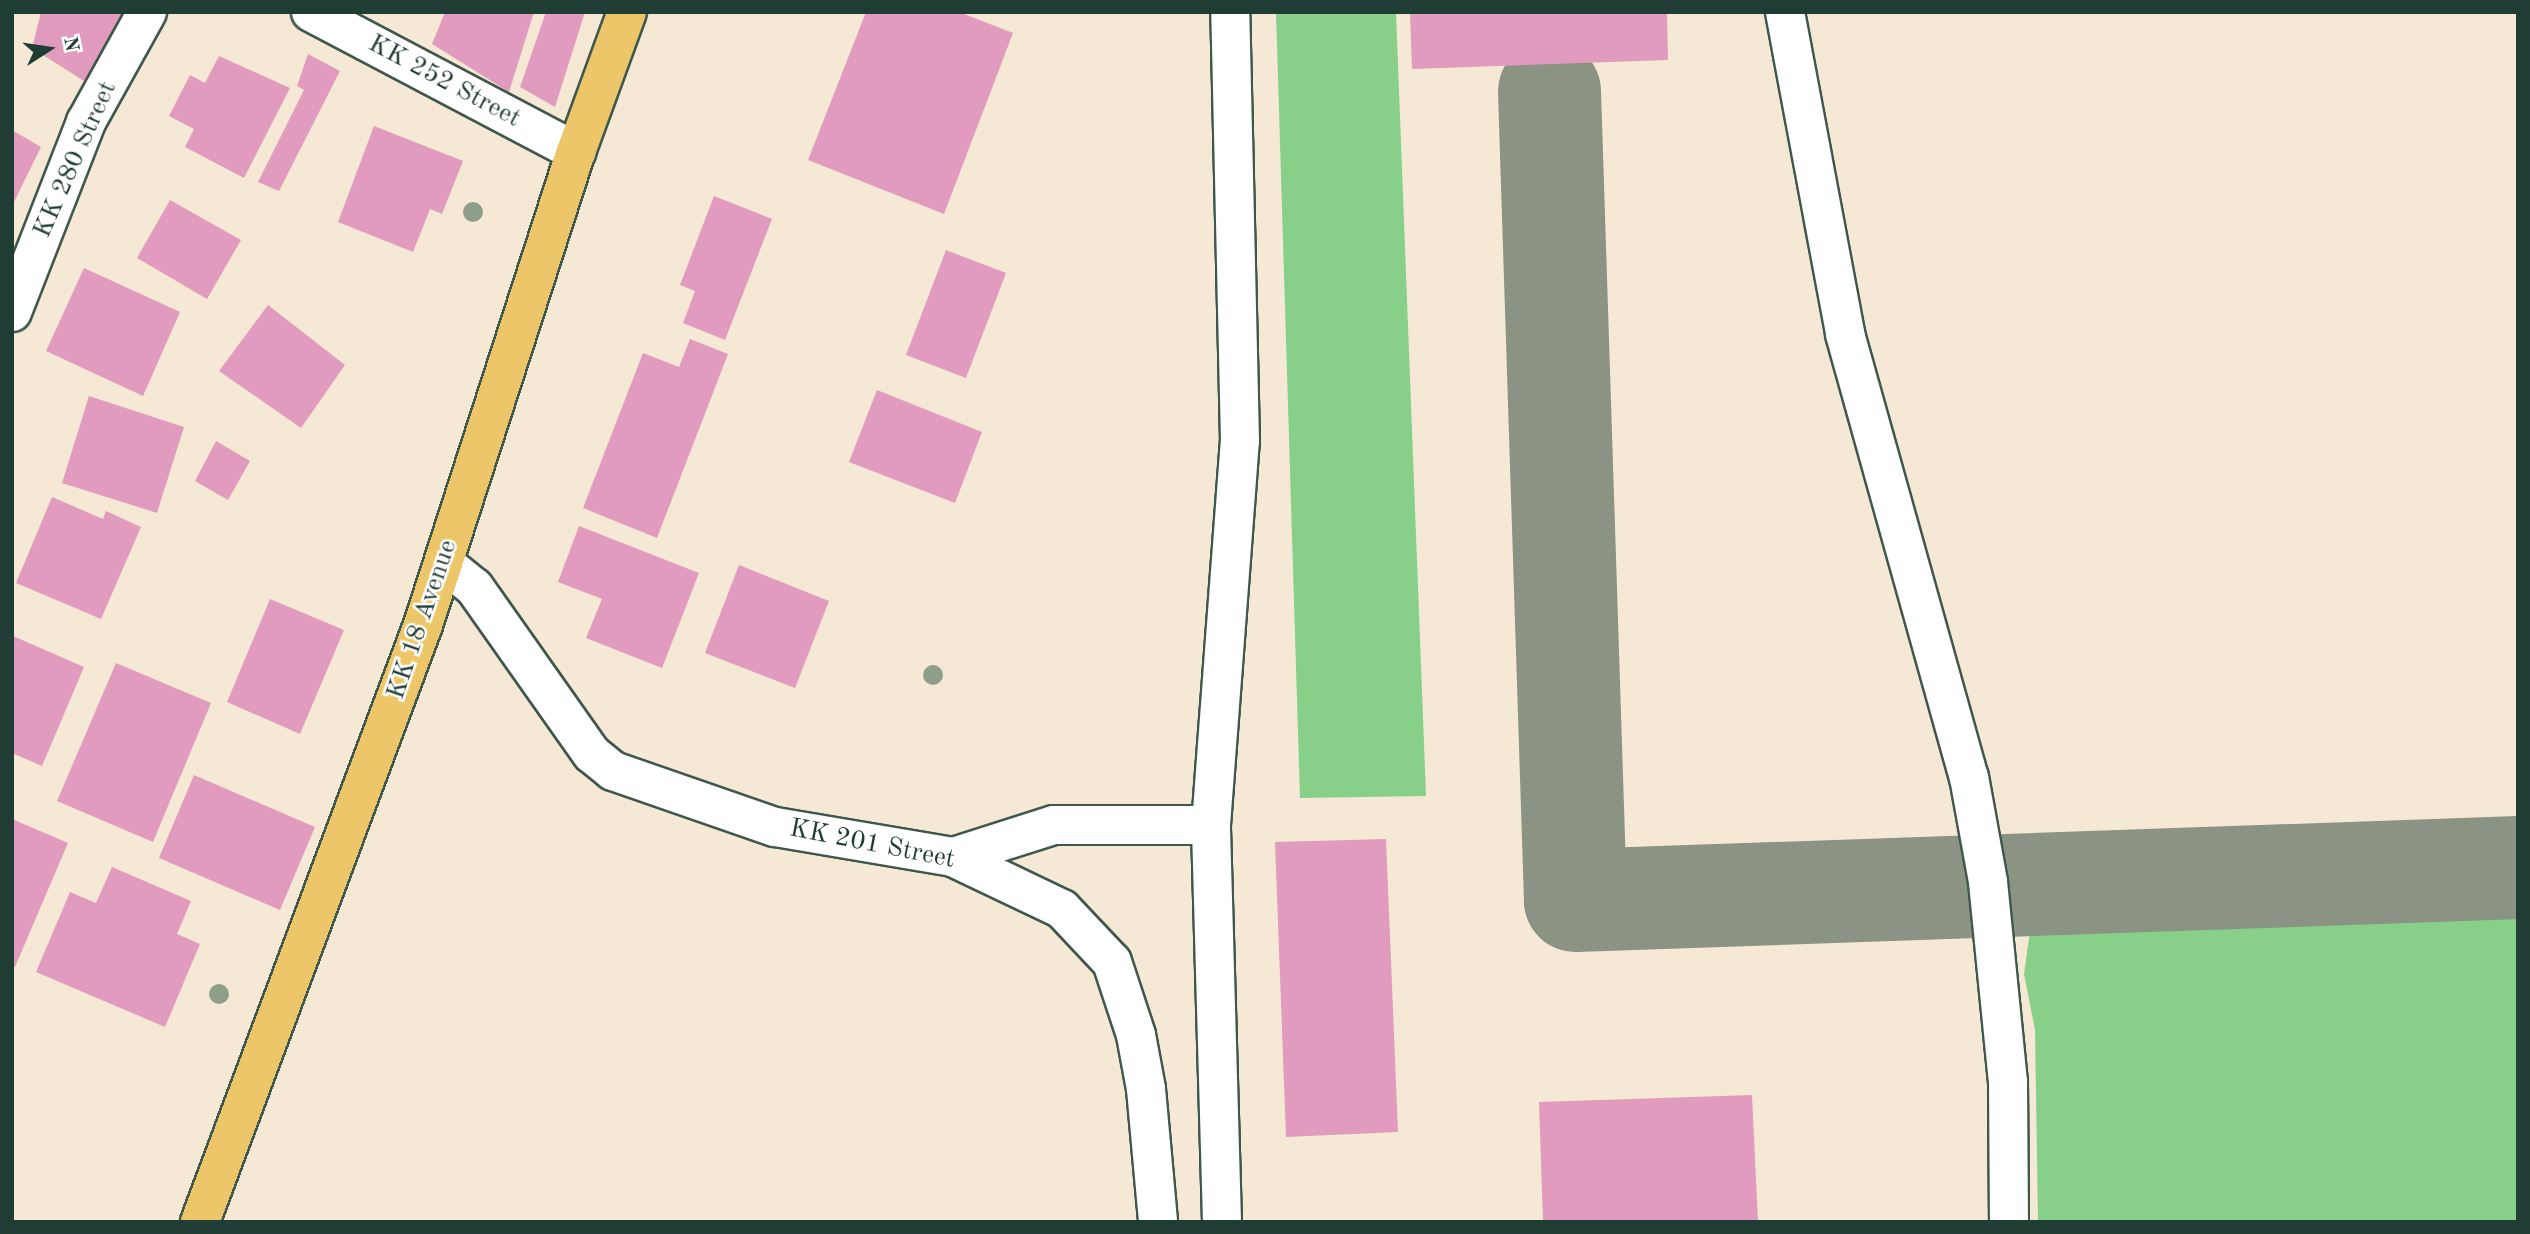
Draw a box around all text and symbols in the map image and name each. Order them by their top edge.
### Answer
north arrow [14,14,84,84]
street label: KK 252 Street [363,29,525,135]
text: N [59,35,81,54]
street label: KK 280 Street [28,77,124,243]
street label: KK 18 Avenue [381,536,465,704]
street label: KK 201 Street [787,814,957,876]

